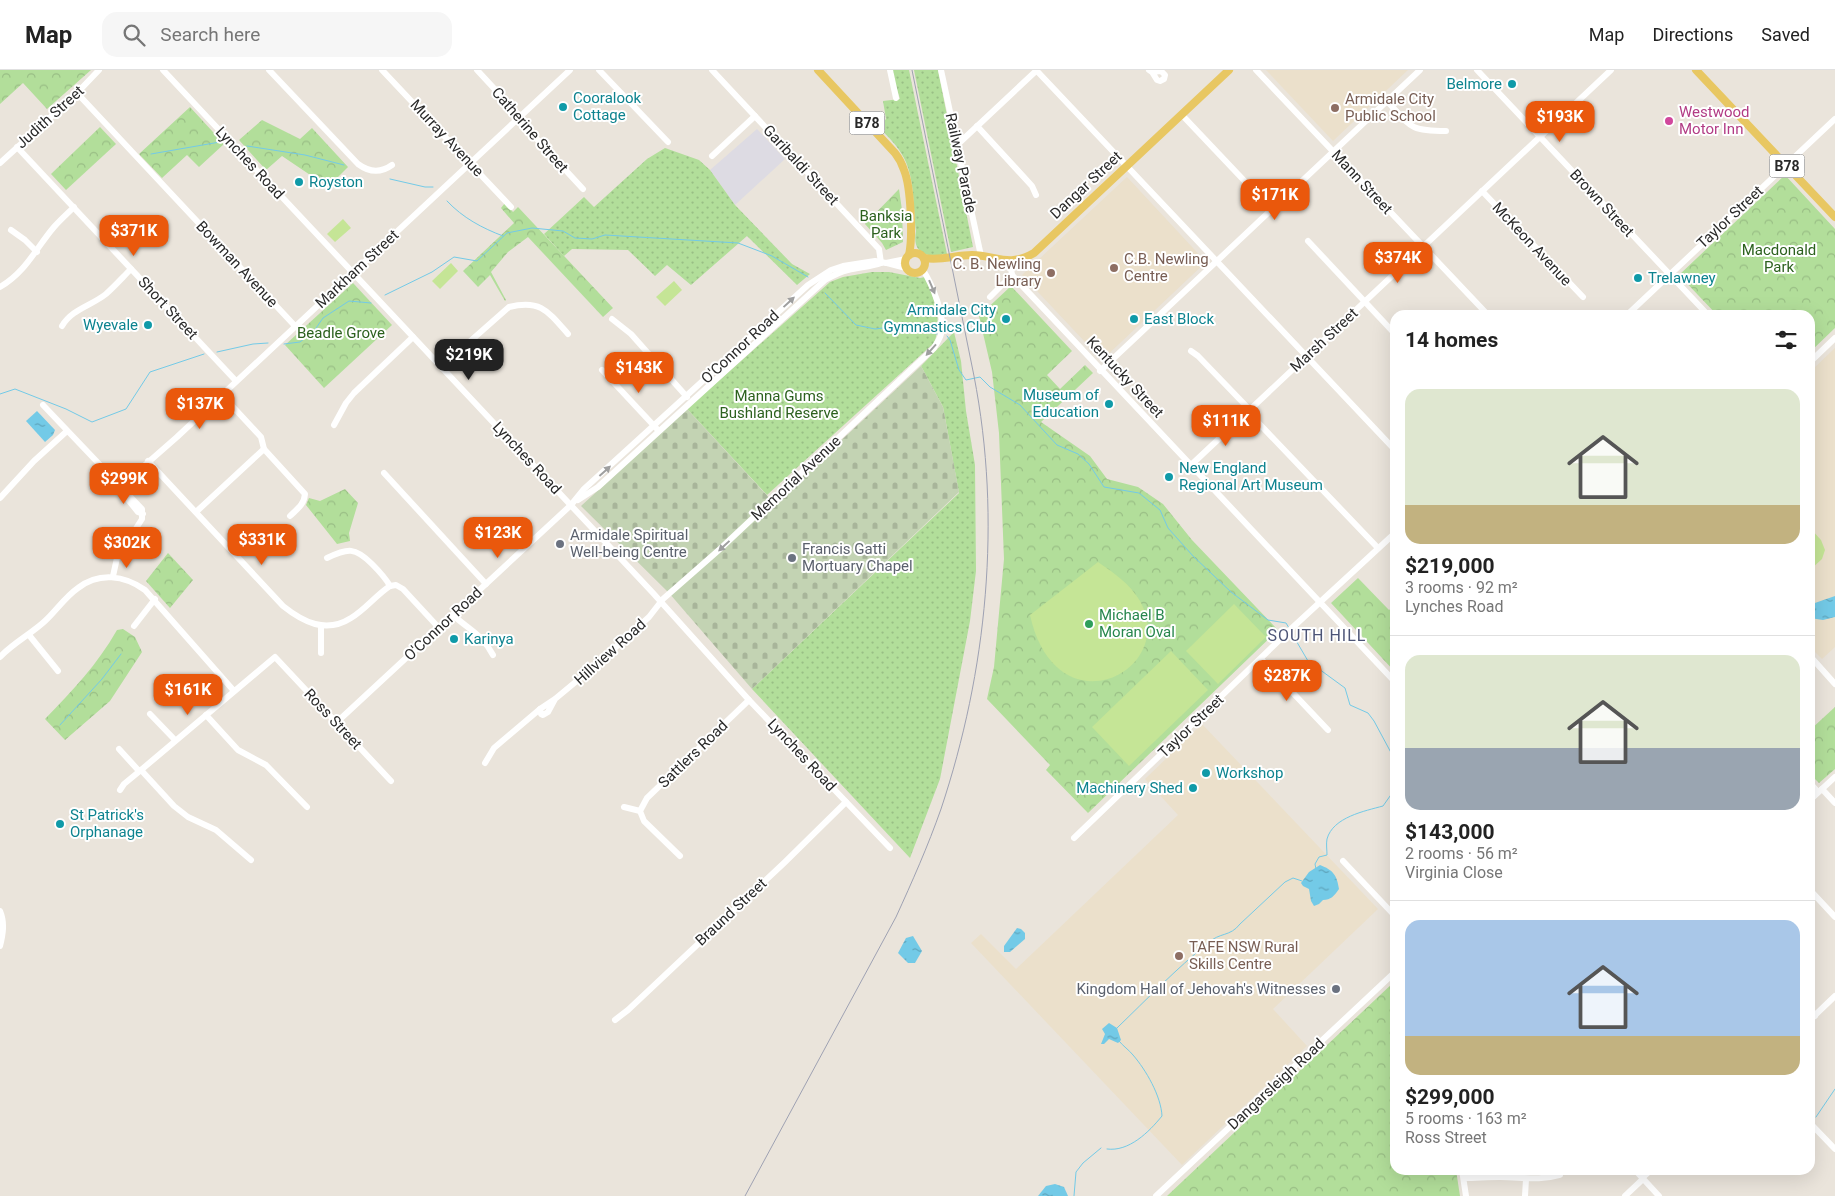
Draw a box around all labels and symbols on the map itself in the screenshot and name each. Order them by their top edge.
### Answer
place label: Belmore [1446,75,1502,93]
marker: Belmore [1506,78,1518,90]
street label: Judith Street [12,82,88,152]
street label: Catherine Street [488,84,572,176]
place label: Cooralook Cottage [573,89,642,124]
place label: Armidale City Public School [1345,90,1436,125]
street label: Murray Avenue [407,96,487,180]
pin: $193K [1525,100,1595,143]
marker: Cooralook Cottage [557,101,569,113]
marker: Armidale City Public School [1329,102,1341,114]
place label: Westwood Motor Inn [1679,103,1750,138]
street label: Railway Parade [942,111,980,215]
road number: B78 [850,112,884,134]
marker: Westwood Motor Inn [1663,115,1675,127]
street label: Garibaldi Street [759,121,843,209]
street label: Lynches Road [212,123,288,203]
street label: Mann Street [1328,146,1396,218]
street label: Dangar Street [1046,147,1126,223]
road number: B78 [1770,154,1804,178]
street label: Brown Street [1566,166,1638,241]
place label: Royston [309,173,363,191]
marker: Royston [293,176,305,188]
pin: $171K [1240,178,1310,221]
street label: Taylor Street [1693,182,1767,252]
street label: McKeon Avenue [1489,198,1575,290]
park label: Banksia Park [860,207,912,242]
pin: $371K [99,214,169,257]
street label: Bowman Avenue [192,217,282,311]
street label: Markham Street [312,226,402,312]
park label: Macdonald Park [1742,241,1816,276]
pin: $374K [1363,242,1433,284]
place label: C.B. Newling Centre [1124,250,1209,285]
place label: C. B. Newling Library [953,255,1041,290]
marker: C.B. Newling Centre [1108,262,1120,274]
marker: C. B. Newling Library [1045,267,1057,279]
place label: Trelawney [1648,269,1716,287]
marker: Trelawney [1632,272,1644,284]
street label: Short Street [134,273,202,343]
one-way arrow [928,280,936,294]
one-way arrow [783,296,795,308]
place label: Armidale City Gymnastics Club [883,301,996,336]
street label: Marsh Street [1287,304,1362,376]
street label: O'Connor Road [697,306,783,388]
place label: East Block [1144,310,1214,328]
marker: Armidale City Gymnastics Club [1000,313,1012,325]
marker: East Block [1128,313,1140,325]
place label: Wyevale [83,316,138,334]
marker: Wyevale [142,319,154,331]
park label: Beadle Grove [297,324,385,342]
street label: Kentucky Street [1083,333,1167,421]
pin: $219K [434,338,504,381]
one-way arrow [925,343,937,355]
pin: $143K [604,352,674,394]
place label: Museum of Education [1023,386,1100,421]
park label: Manna Gums Bushland Reserve [719,387,839,422]
pin: $137K [165,388,235,430]
marker: Museum of Education [1103,398,1115,410]
pin: $111K [1191,404,1261,447]
street label: Lynches Road [489,418,565,498]
street label: Memorial Avenue [747,432,845,524]
place label: New England Regional Art Museum [1179,459,1323,494]
pin: $299K [89,462,159,505]
one-way arrow [598,465,611,476]
marker: New England Regional Art Museum [1163,471,1175,483]
pin: $123K [463,516,533,559]
pin: $331K [227,524,297,566]
pin: $302K [92,526,162,569]
place label: Armidale Spiritual Well-being Centre [570,526,688,561]
marker: Armidale Spiritual Well-being Centre [554,538,566,550]
one-way arrow [718,540,730,552]
place label: Francis Gatti Mortuary Chapel [802,540,913,575]
marker: Francis Gatti Mortuary Chapel [786,552,798,564]
street label: O'Connor Road [400,583,486,665]
place label: Michael B Moran Oval [1099,606,1175,641]
street label: Hillview Road [571,615,649,689]
marker: Michael B Moran Oval [1083,618,1095,630]
district label: SOUTH HILL [1268,626,1366,645]
place label: Karinya [464,630,514,648]
marker: Karinya [448,633,460,645]
pin: $287K [1252,660,1322,702]
pin: $161K [153,674,223,716]
street label: Ross Street [300,685,366,753]
street label: Taylor Street [1155,690,1227,762]
street label: Lynches Road [764,715,840,795]
street label: Sattlers Road [655,716,731,792]
place label: Workshop [1216,764,1283,782]
marker: Workshop [1200,767,1212,779]
place label: Machinery Shed [1076,779,1183,797]
marker: Machinery Shed [1187,782,1199,794]
place label: St Patrick's Orphanage [70,806,144,841]
marker: St Patrick's Orphanage [54,818,66,830]
street label: Braund Street [692,874,770,949]
place label: TAFE NSW Rural Skills Centre [1189,938,1298,973]
marker: TAFE NSW Rural Skills Centre [1173,950,1185,962]
place label: Kingdom Hall of Jehovah's Witnesses [1076,980,1326,998]
marker: Kingdom Hall of Jehovah's Witnesses [1330,983,1342,995]
street label: Dangarsleigh Road [1224,1035,1328,1133]

